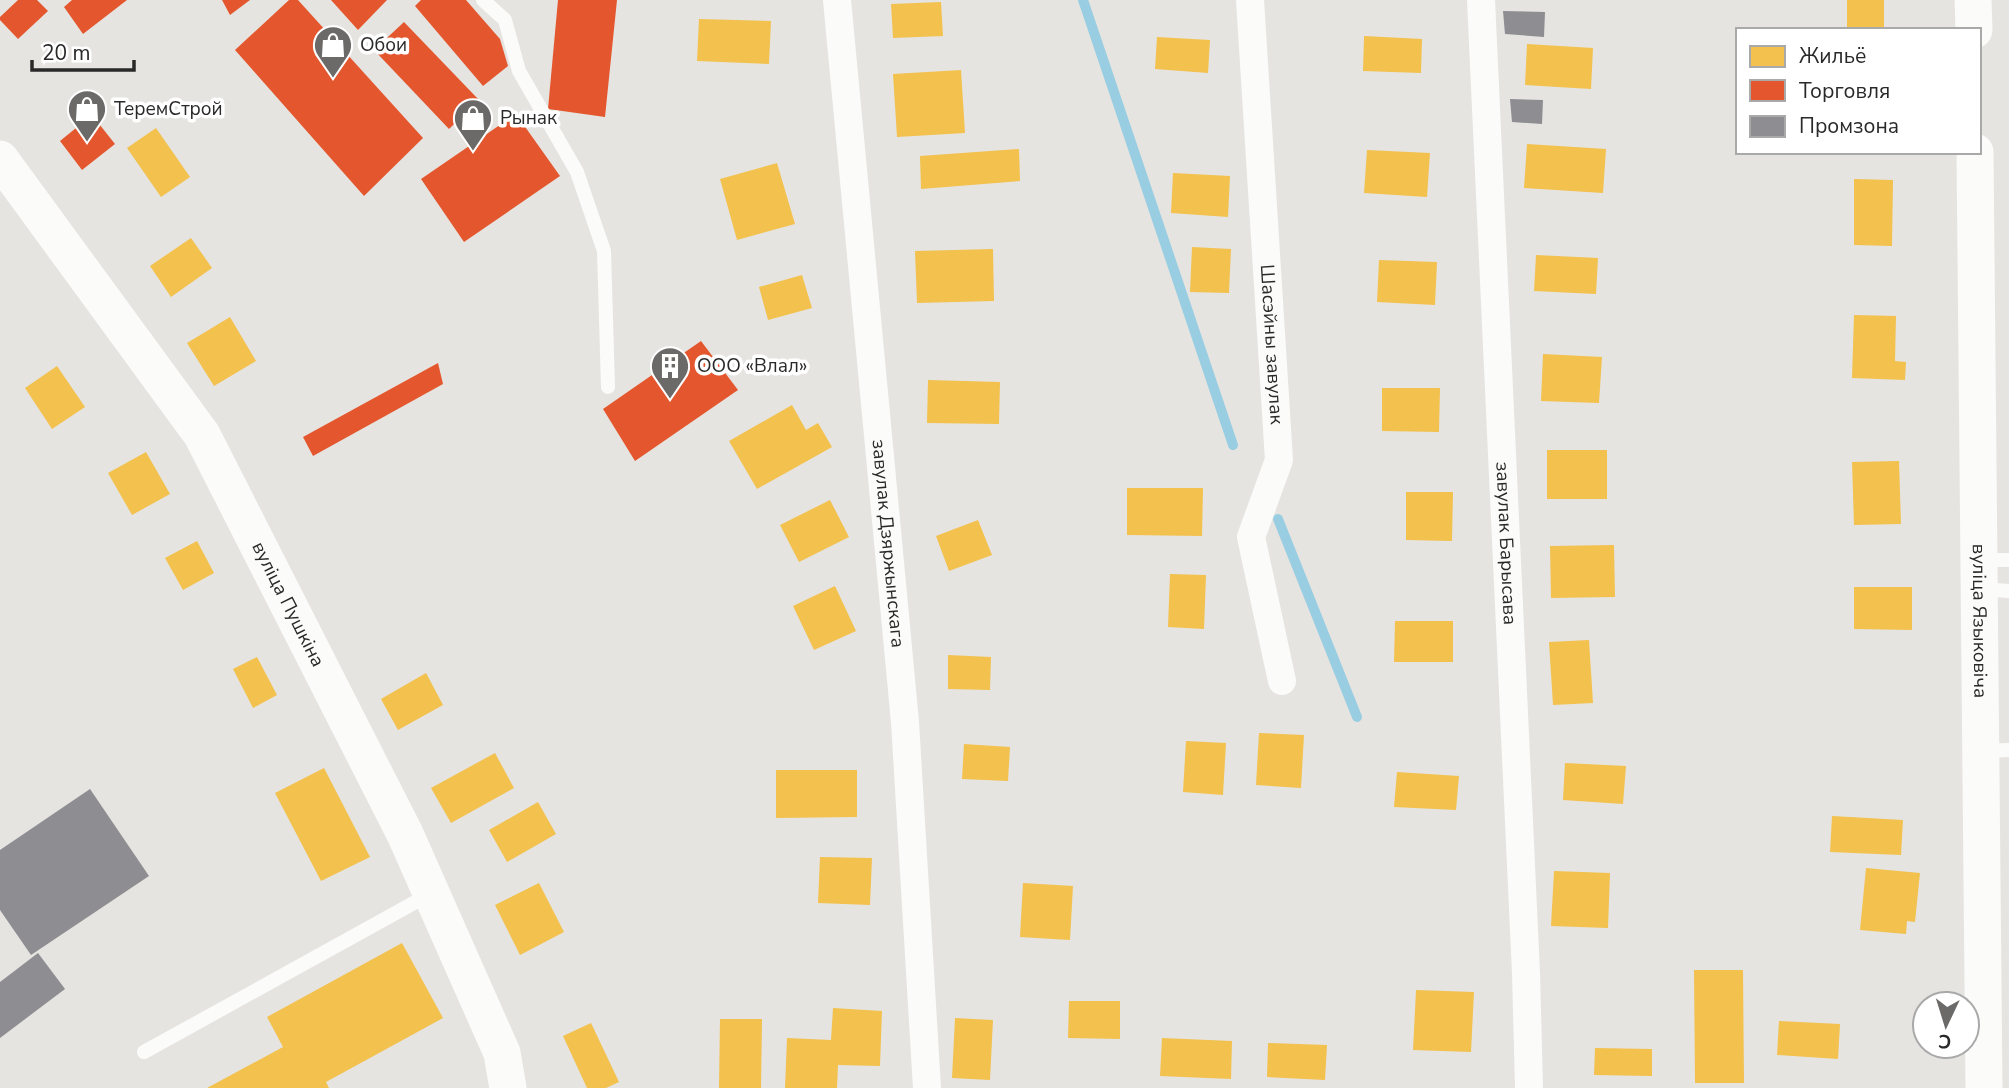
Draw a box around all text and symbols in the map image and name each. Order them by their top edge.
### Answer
shop icon: Обои [312,24,354,79]
scale bar [32,28,133,72]
legend [1736,28,1981,154]
place label: Обои [360,32,407,58]
text: 20 m [42,39,91,67]
text: Жильё [1799,42,1866,70]
text: Торговля [1799,77,1890,105]
shop icon: ТеремСтрой [66,88,108,143]
place label: ТеремСтрой [114,96,223,122]
shop icon: Рынак [452,97,494,152]
place label: Рынак [500,105,557,131]
text: Промзона [1799,112,1899,140]
street label: Шасэйны завулак [1254,264,1290,425]
building icon: ООО «Влал» [649,345,691,400]
place label: ООО «Влал» [697,353,807,379]
street label: завулак Дзяржынскага [865,438,911,649]
street label: завулак Барысава [1489,461,1523,626]
street label: вуліца Пушкіна [245,537,331,671]
street label: вуліца Языковіча [1966,544,1993,698]
north arrow [1911,990,1981,1060]
text: С [1937,1028,1952,1054]

